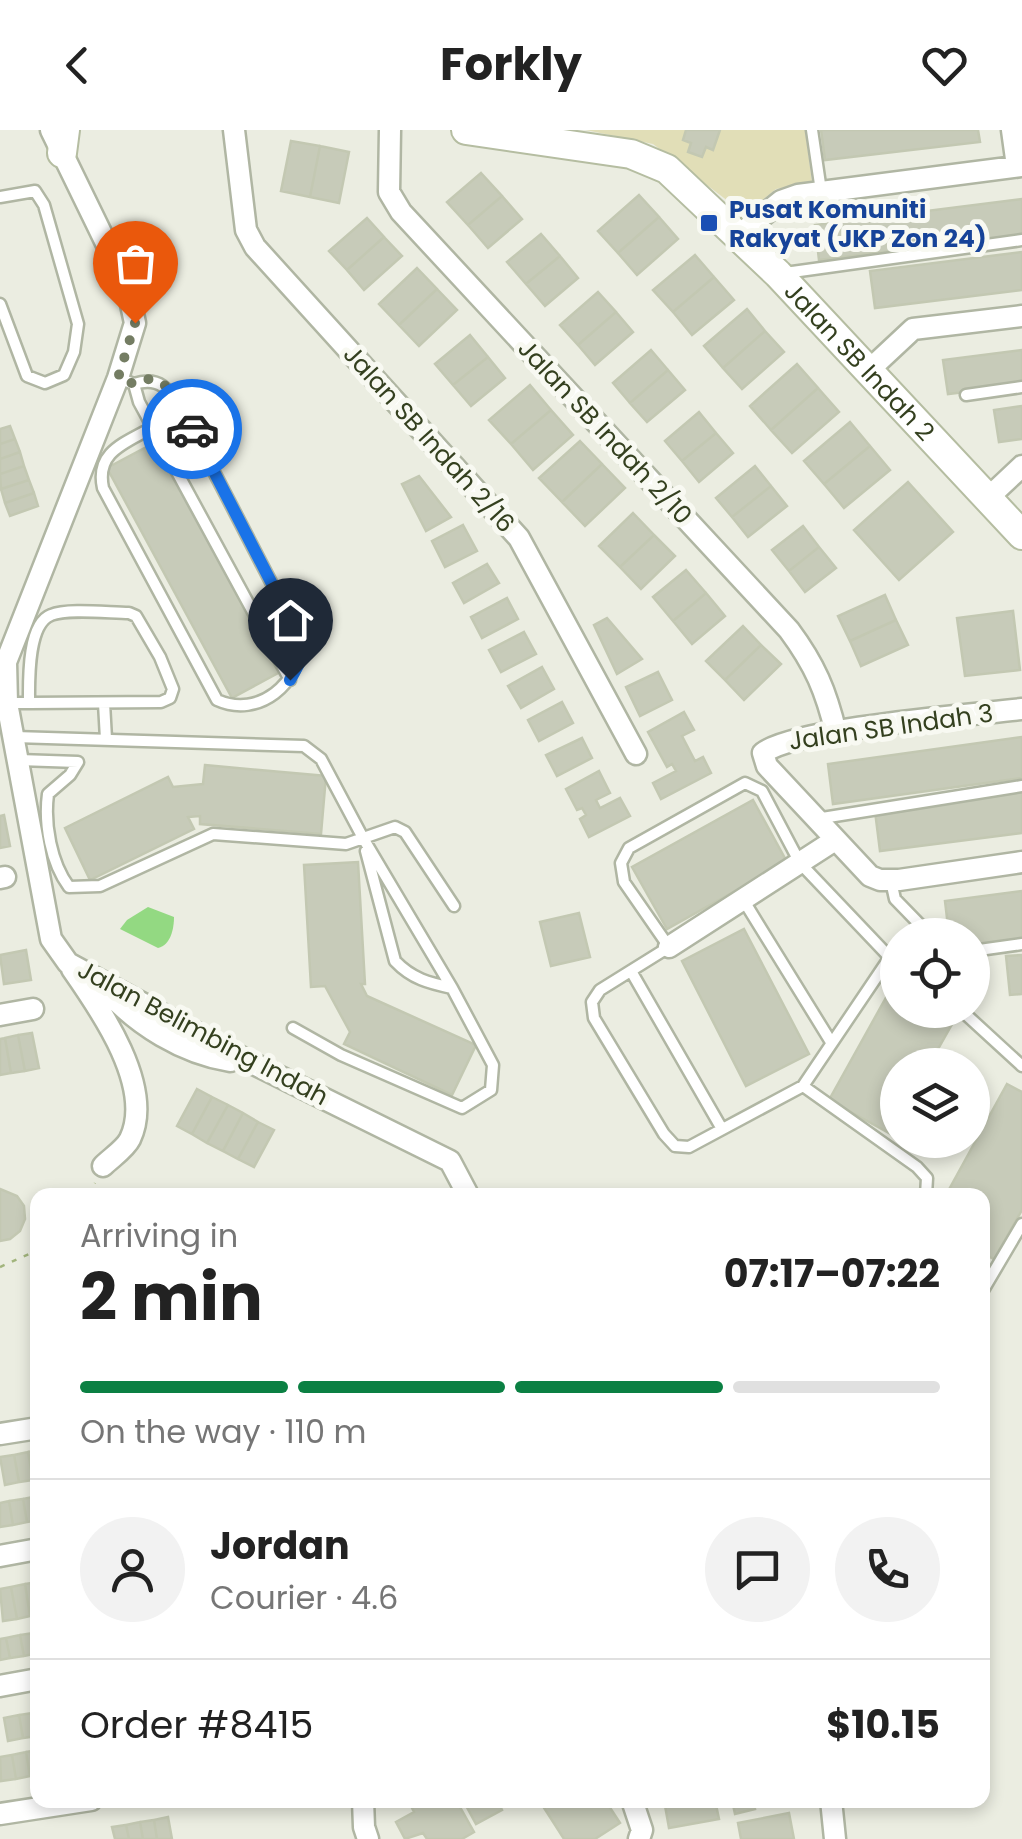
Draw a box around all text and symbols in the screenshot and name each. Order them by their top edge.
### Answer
text: Forkly [440,33,582,96]
icon: back [50,38,105,93]
icon: heart [917,38,972,93]
place label: Pusat Komuniti Rakyat (JKP Zon 24) [729,192,987,256]
marker: Pusat Komuniti Rakyat (JKP Zon 24) [698,212,720,234]
pin [93,221,178,324]
icon: bag [108,236,163,291]
street label: Jalan SB Indah 2 [777,274,943,448]
street label: Jalan SB Indah 2/10 [510,332,700,532]
street label: Jalan SB Indah 2/16 [335,338,523,540]
courier [142,379,242,479]
icon: car [165,402,220,457]
pin [248,578,333,681]
icon: home [263,593,318,648]
street label: Jalan SB Indah 3 [787,695,995,759]
map controls [880,918,990,1158]
button: locate [880,918,990,1028]
street label: Jalan Belimbing Indah [71,952,335,1114]
button: layers [880,1048,990,1158]
text: Arriving in [80,1213,238,1258]
text: 07:17–07:22 [724,1247,940,1300]
text: 2 min [80,1252,263,1343]
text: On the way · 110 m [80,1409,367,1454]
button: person [80,1517,185,1622]
button: chat [705,1517,810,1622]
button: phone [835,1517,940,1622]
text: Jordan [210,1519,350,1572]
text: Courier · 4.6 [210,1575,398,1620]
text: Order #8415 [80,1698,313,1751]
text: $10.15 [826,1698,940,1751]

